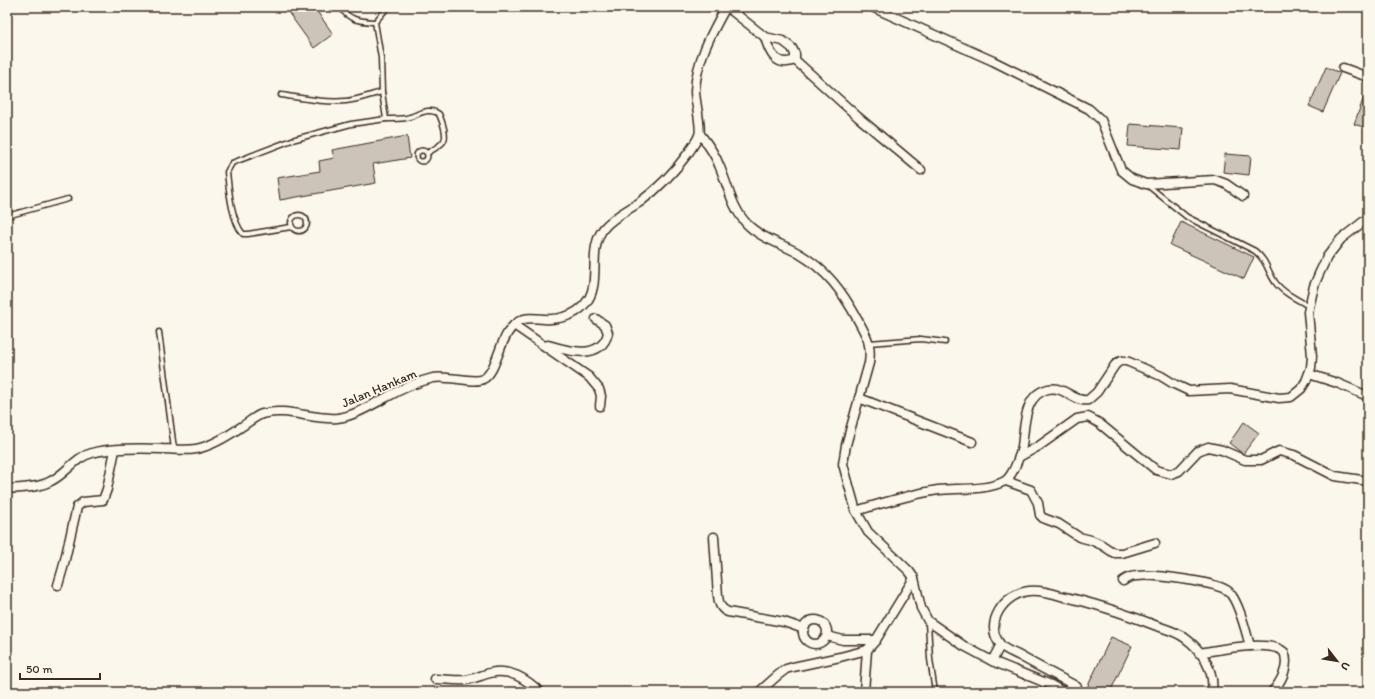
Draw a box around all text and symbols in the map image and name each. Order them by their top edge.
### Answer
street label: Jalan Hankam [339,365,419,411]
north arrow [1317,641,1357,681]
scale bar [20,655,100,681]
text: U [1338,659,1353,672]
text: 50 m [26,662,52,676]

